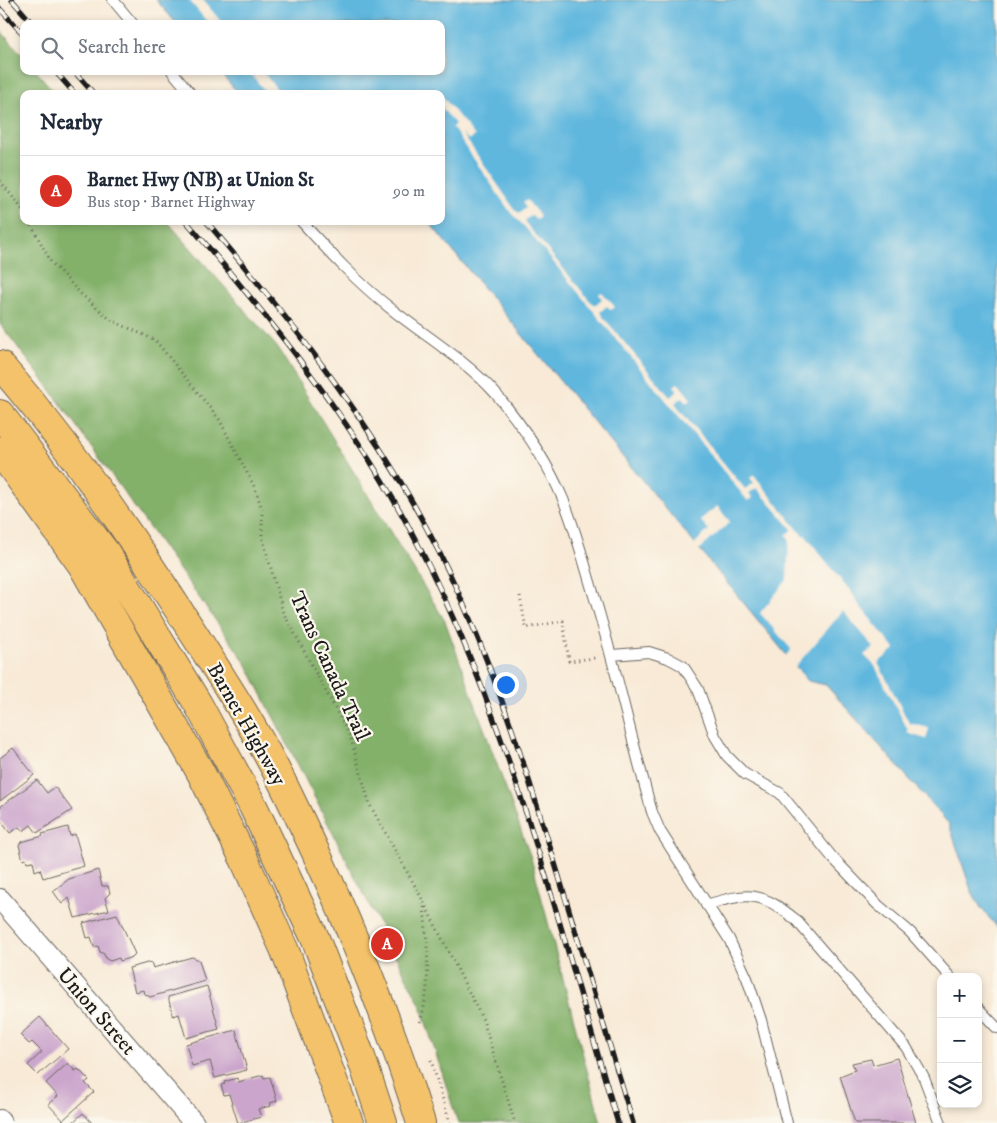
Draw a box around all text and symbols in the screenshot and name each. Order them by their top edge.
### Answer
search box [20,20,445,75]
icon: search [38,34,66,62]
text: Search here [78,36,166,59]
text: Nearby [40,110,102,136]
text: Barnet Hwy (NB) at Union St [87,169,314,192]
text: A [51,181,61,201]
text: 90 m [393,181,425,201]
text: Bus stop · Barnet Highway [87,192,255,212]
street label: Trans Canada Trail [283,588,375,746]
street label: Barnet Highway [201,659,292,791]
your location [493,672,519,698]
pin: A [371,925,403,963]
street label: Union Street [51,963,142,1061]
map controls [937,973,982,1108]
button: + [937,973,982,1018]
button: − [937,1018,982,1063]
button: layers [937,1063,982,1108]

